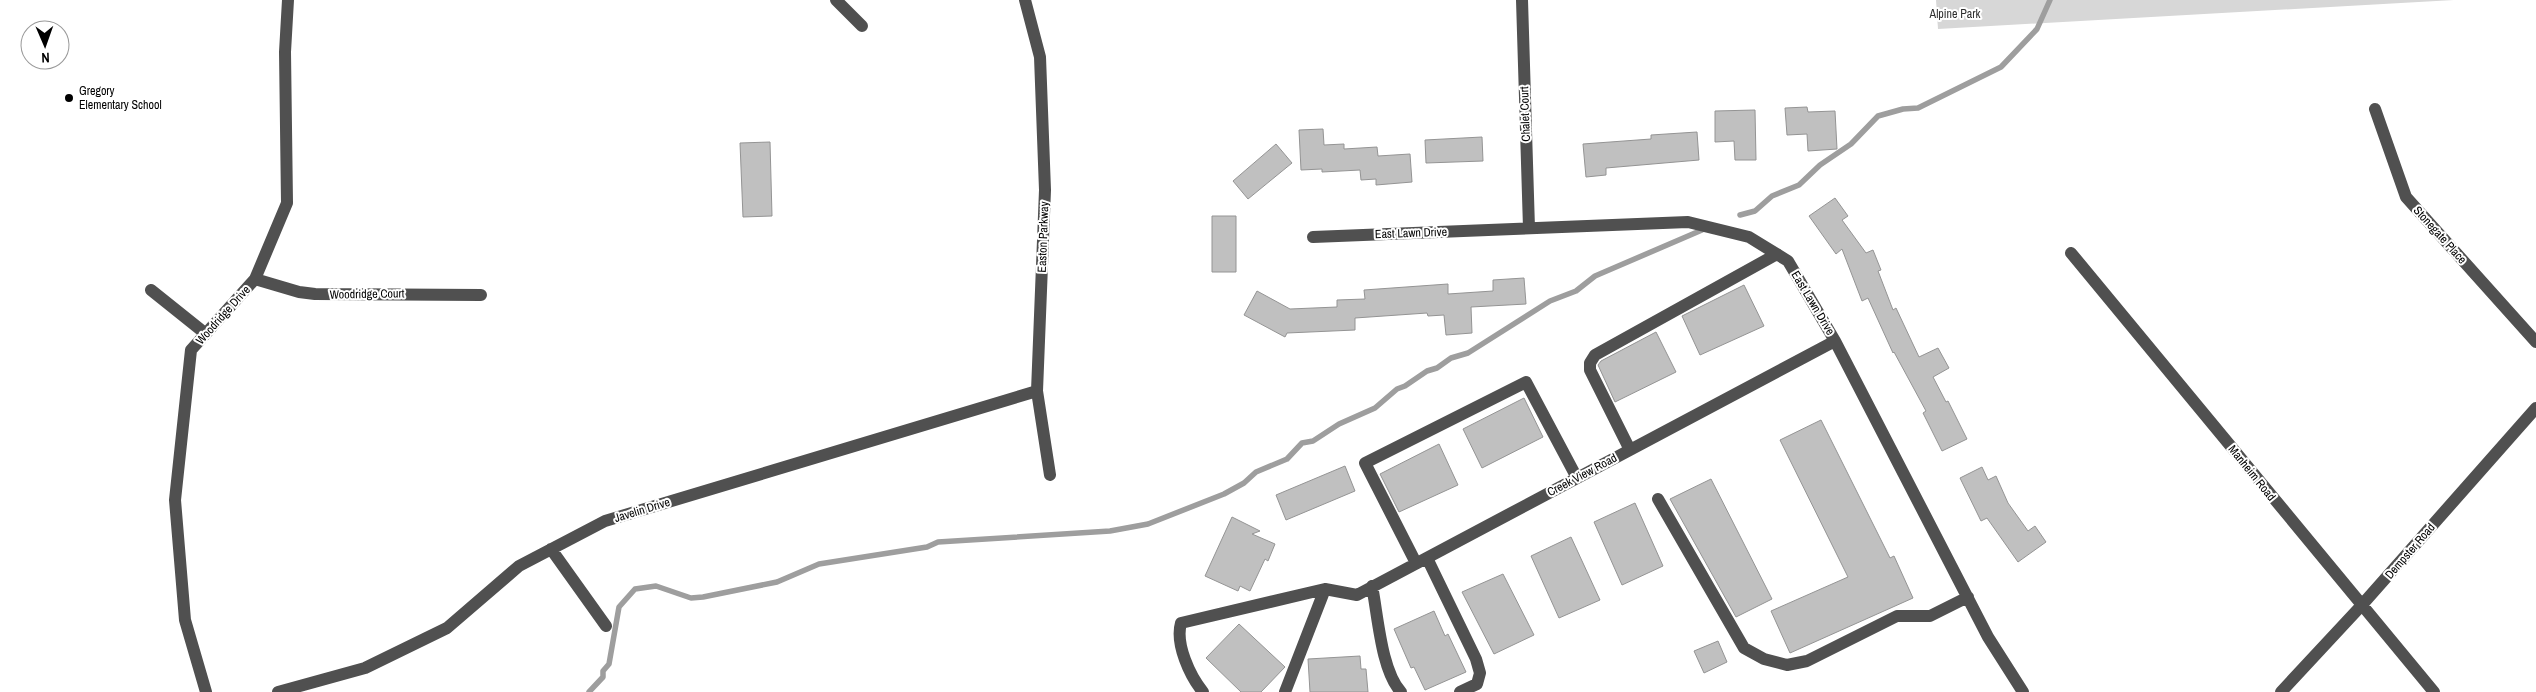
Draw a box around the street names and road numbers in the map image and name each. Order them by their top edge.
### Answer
street label: Chalet Court [1516,86,1534,142]
street label: Easton Parkway [1034,201,1052,273]
street label: Stonegate Place [2410,203,2470,267]
street label: East Lawn Drive [1375,224,1447,242]
street label: East Lawn Drive [1788,268,1838,338]
street label: Woodridge Drive [192,282,254,348]
street label: Woodridge Court [329,285,405,303]
street label: Manheim Road [2225,442,2279,504]
street label: Creek View Road [1544,450,1620,500]
street label: Javelin Drive [612,494,672,526]
street label: Dempster Road [2381,520,2439,582]

